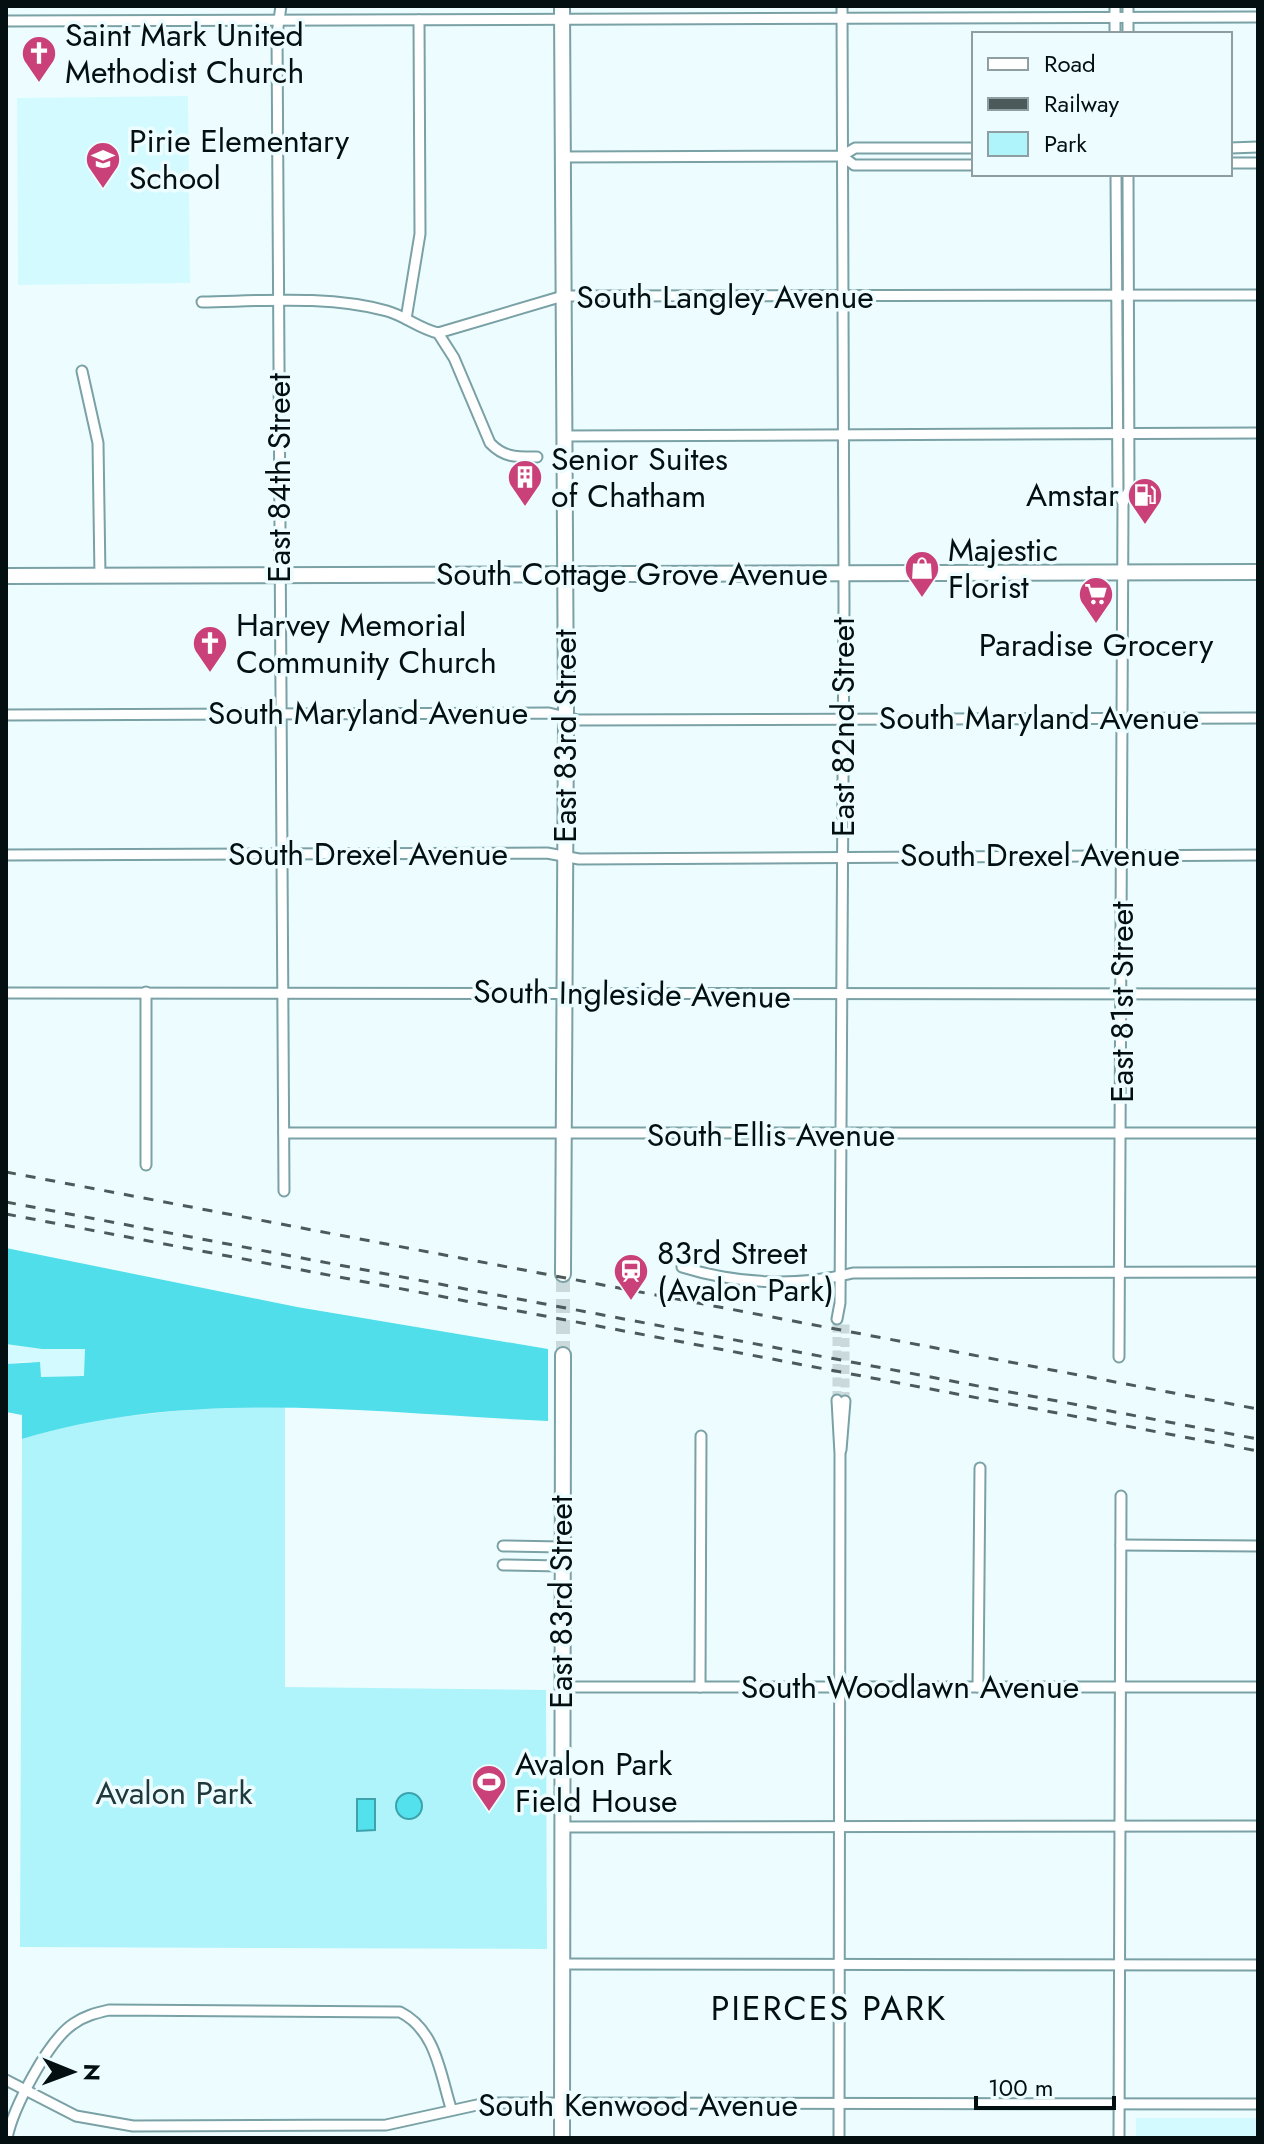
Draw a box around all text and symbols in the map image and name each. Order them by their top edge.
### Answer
place label: Saint Mark United Methodist Church [65,12,304,95]
legend [972,32,1232,176]
church icon: Saint Mark United Methodist Church [20,34,58,84]
text: Road [1044,46,1096,81]
text: Railway [1044,86,1119,121]
place label: Pirie Elementary School [129,118,350,201]
text: Park [1044,126,1087,161]
school or university icon: Pirie Elementary School [84,140,122,190]
street label: South Langley Avenue [576,274,874,320]
street label: East 84th Street [256,373,302,583]
place label: Senior Suites of Chatham [551,436,728,519]
building icon: Senior Suites of Chatham [506,458,544,508]
place label: Amstar [1026,472,1119,518]
fuel station icon: Amstar [1126,476,1164,526]
place label: Majestic Florist [948,527,1058,610]
shop icon: Majestic Florist [903,549,941,599]
street label: South Cottage Grove Avenue [436,551,828,597]
supermarket icon: Paradise Grocery [1077,575,1115,625]
place label: Harvey Memorial Community Church [236,602,497,685]
street label: East 82nd Street [820,617,866,837]
place label: Paradise Grocery [979,622,1214,668]
church icon: Harvey Memorial Community Church [191,624,229,674]
street label: East 83rd Street [542,629,588,843]
street label: South Maryland Avenue [208,690,528,736]
street label: South Maryland Avenue [879,695,1199,741]
street label: South Drexel Avenue [228,831,508,877]
street label: South Drexel Avenue [900,832,1180,878]
street label: East 81st Street [1099,901,1145,1103]
street label: South Ingleside Avenue [473,968,791,1020]
street label: South Ellis Avenue [647,1112,895,1158]
place label: 83rd Street (Avalon Park) [657,1230,834,1313]
station icon: 83rd Street (Avalon Park) [612,1252,650,1302]
street label: East 83rd Street [538,1495,584,1709]
street label: South Woodlawn Avenue [741,1664,1079,1710]
place label: Avalon Park Field House [515,1741,678,1824]
sports icon: Avalon Park Field House [470,1763,508,1813]
park label: Avalon Park [95,1770,254,1816]
district label: PIERCES PARK [711,1984,947,2033]
north arrow [32,2032,112,2112]
scale bar [976,2060,1114,2110]
text: N [76,2063,108,2081]
text: 100 m [988,2070,1054,2105]
street label: South Kenwood Avenue [478,2082,798,2128]

